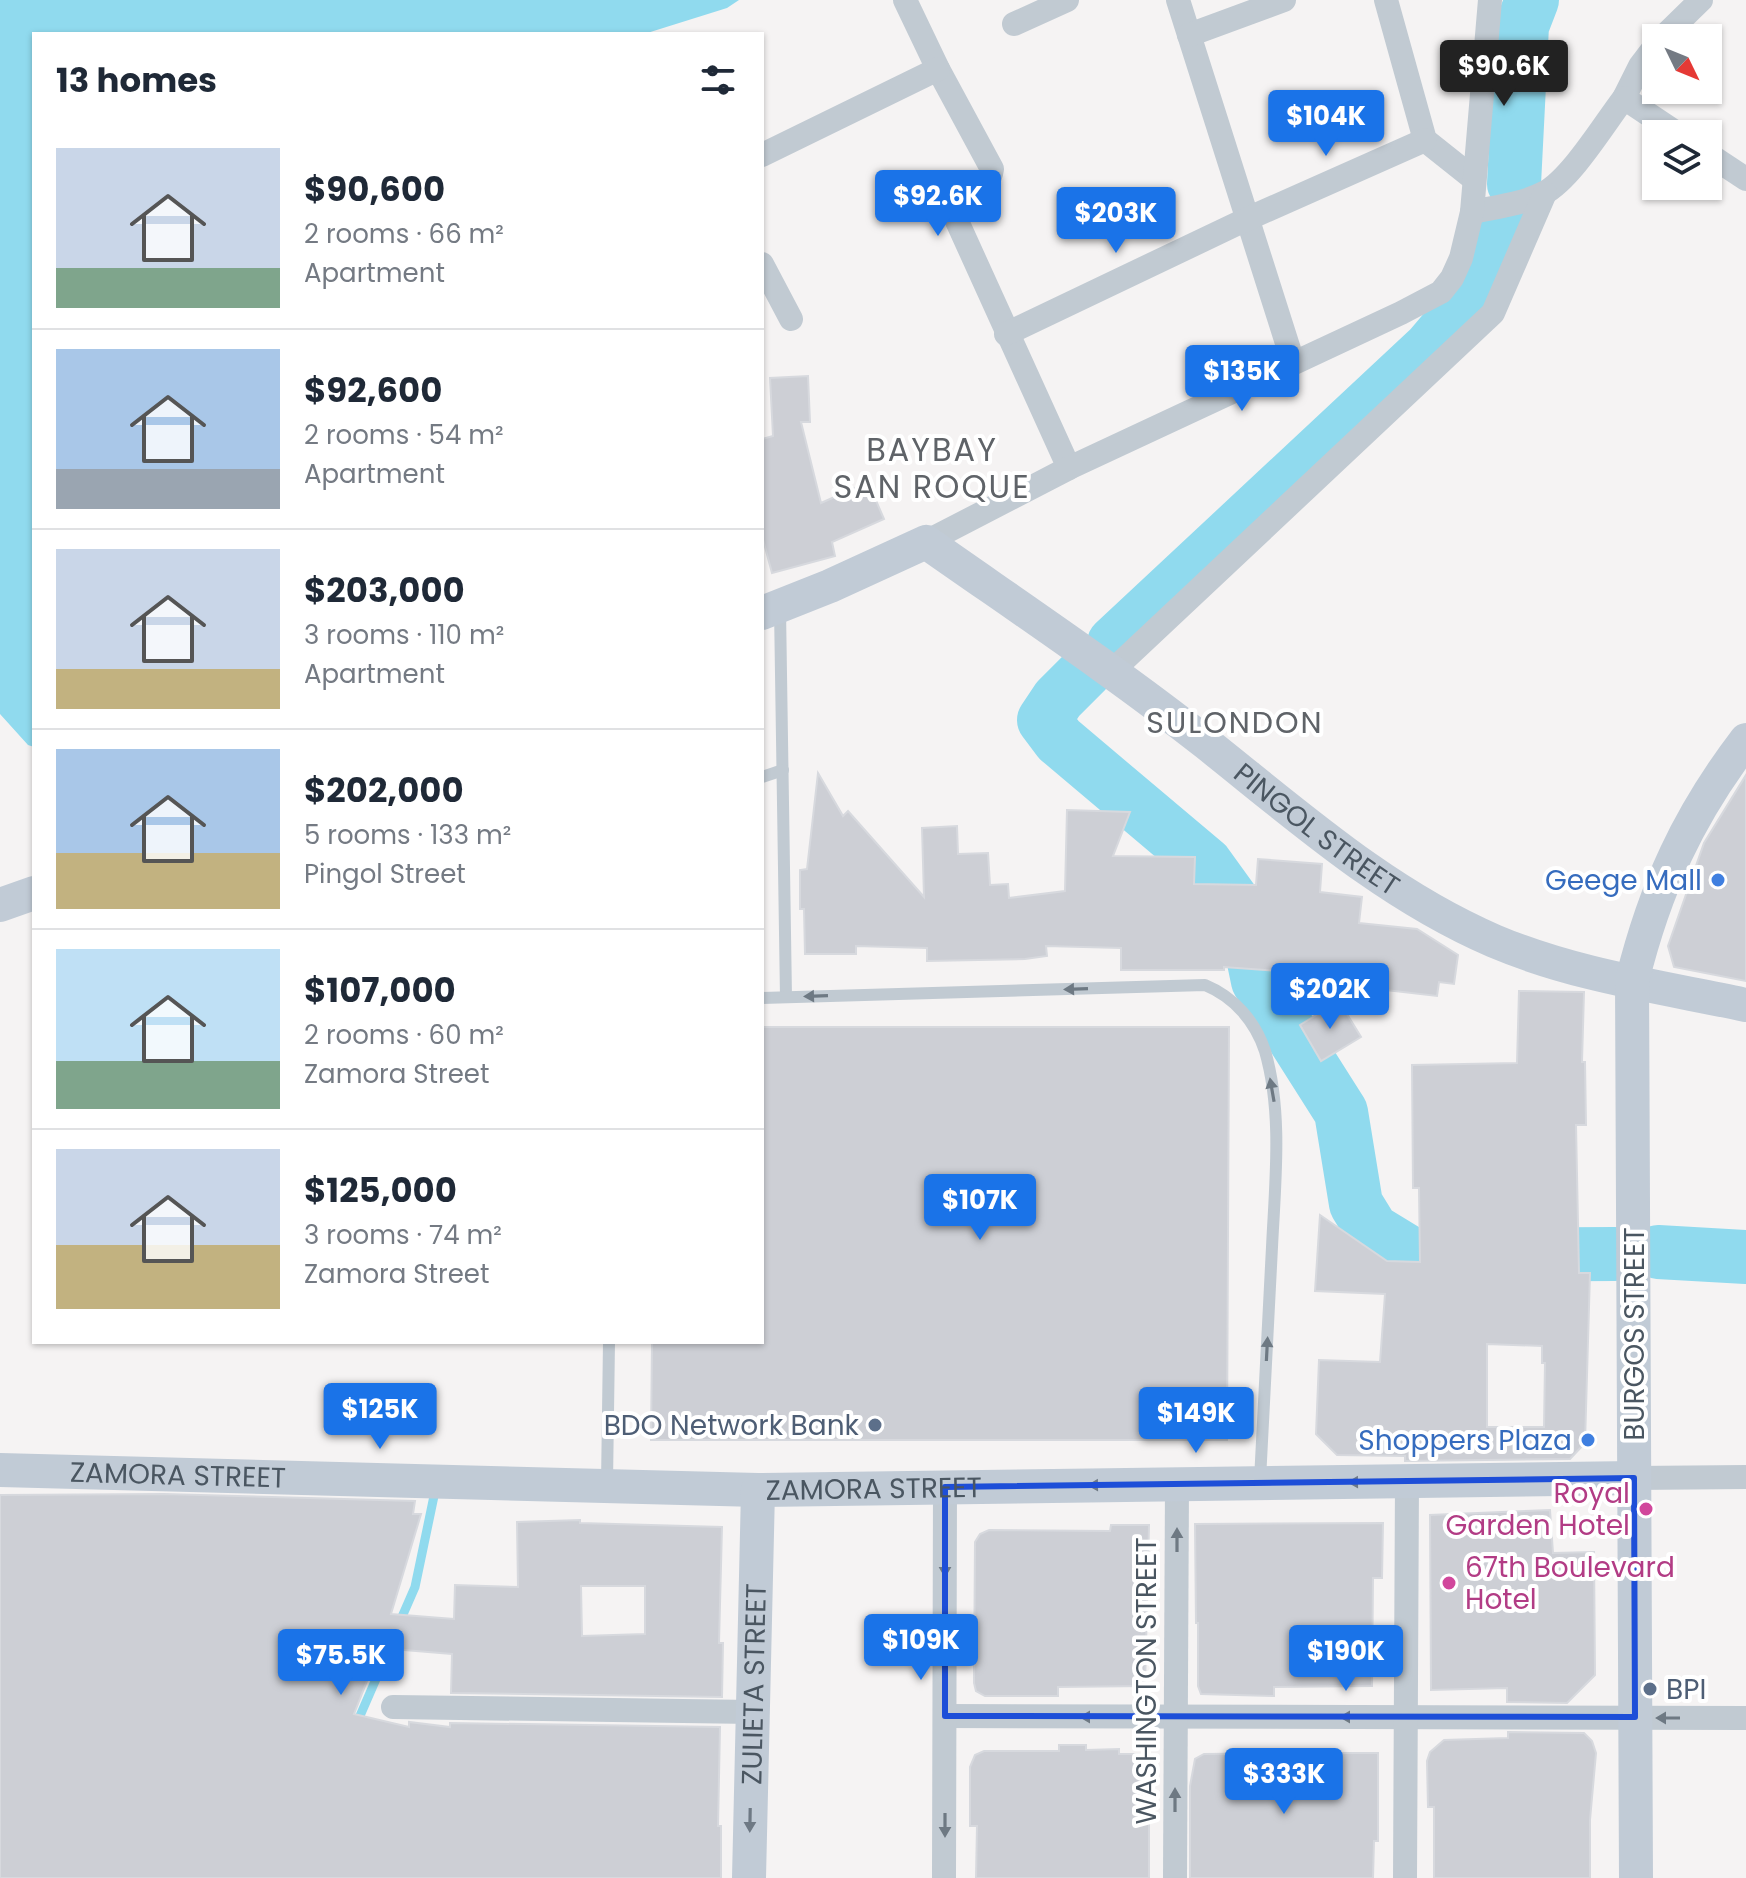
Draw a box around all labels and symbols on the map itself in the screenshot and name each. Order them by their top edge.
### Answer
north arrow [1642,24,1722,104]
pin: $90.6K [1439,40,1569,108]
pin: $104K [1270,90,1382,158]
pin: $92.6K [873,170,1003,238]
pin: $203K [1060,187,1172,255]
pin: $135K [1186,345,1298,413]
district label: BAYBAY SAN ROQUE [833,427,1031,509]
district label: SULONDON [1146,701,1324,744]
street label: PINGOL STREET [1226,754,1407,905]
place label: Geege Mall [1545,861,1702,900]
marker: Geege Mall [1709,871,1727,889]
pin: $202K [1274,963,1386,1031]
one-way arrow [1063,983,1088,995]
one-way arrow [803,990,828,1002]
one-way arrow [1265,1077,1277,1102]
pin: $107K [924,1174,1036,1242]
street label: BURGOS STREET [1615,1227,1654,1441]
one-way arrow [1260,1336,1273,1361]
pin: $125K [324,1383,436,1451]
pin: $149K [1140,1387,1252,1455]
place label: BDO Network Bank [604,1406,860,1445]
marker: BDO Network Bank [866,1416,884,1434]
place label: Shoppers Plaza [1358,1421,1572,1460]
marker: Shoppers Plaza [1579,1431,1597,1449]
street label: ZAMORA STREET [69,1452,286,1497]
street label: ZAMORA STREET [765,1467,982,1509]
place label: Royal Garden Hotel [1445,1474,1630,1545]
one-way arrow [1347,1475,1372,1488]
one-way arrow [1087,1479,1112,1491]
marker: Royal Garden Hotel [1637,1500,1655,1518]
one-way arrow [1171,1527,1183,1552]
street label: WASHINGTON STREET [1127,1537,1166,1825]
place label: 67th Boulevard Hotel [1465,1548,1675,1619]
one-way arrow [939,1553,951,1578]
marker: 67th Boulevard Hotel [1440,1574,1458,1592]
street label: ZULIETA STREET [732,1583,775,1785]
pin: $109K [865,1614,977,1682]
pin: $190K [1290,1625,1402,1693]
pin: $75.5K [276,1629,406,1697]
place label: BPI [1666,1670,1706,1709]
marker: BPI [1641,1680,1659,1698]
one-way arrow [1079,1711,1104,1723]
one-way arrow [1339,1711,1364,1723]
one-way arrow [1655,1711,1680,1724]
pin: $333K [1228,1748,1340,1816]
one-way arrow [1169,1787,1181,1812]
one-way arrow [744,1808,756,1833]
one-way arrow [939,1813,951,1838]

